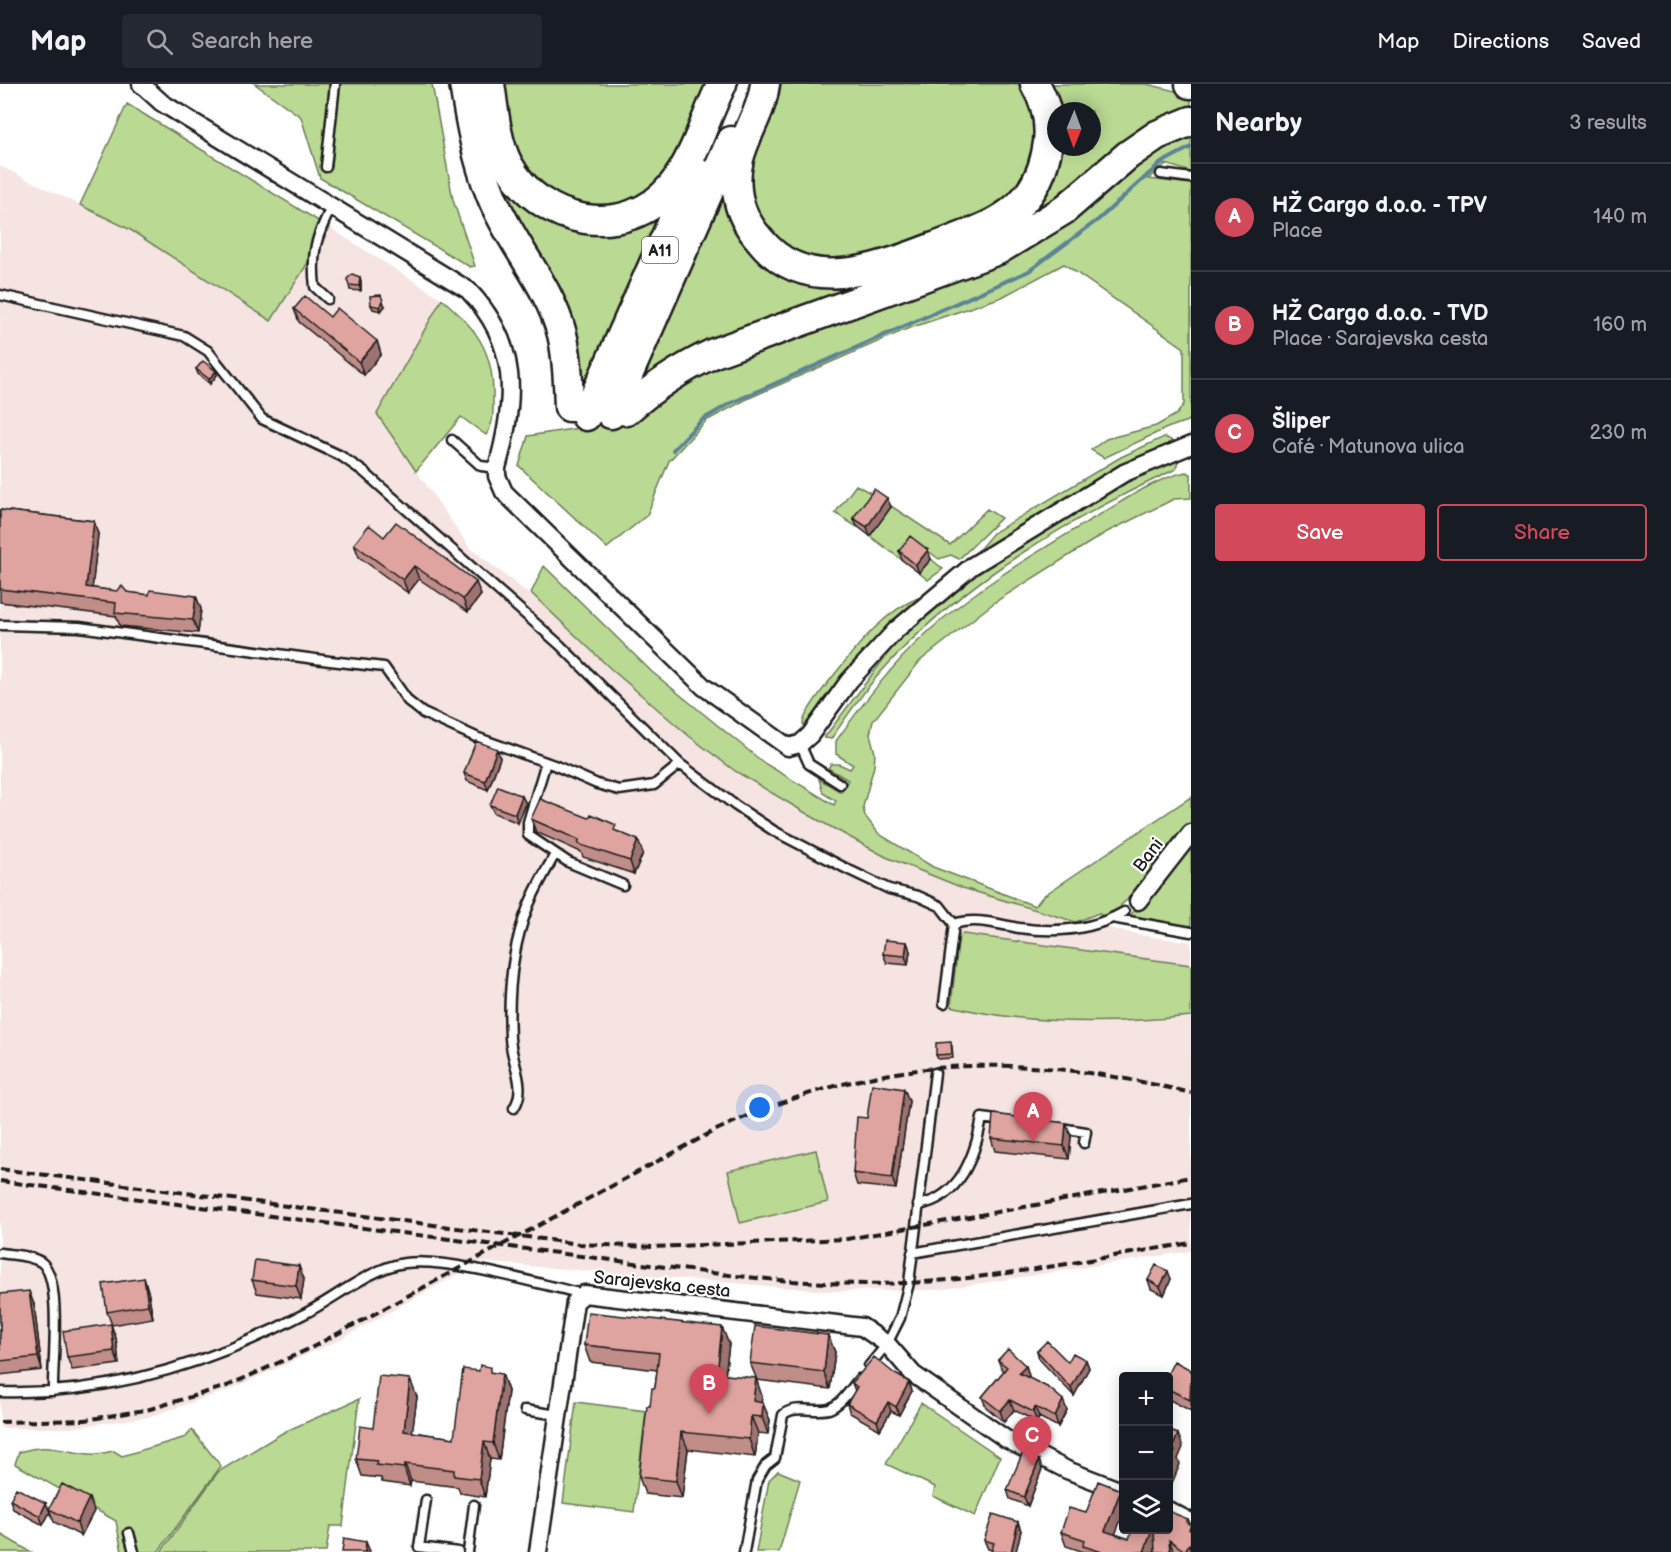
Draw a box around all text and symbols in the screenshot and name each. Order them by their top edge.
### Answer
search box [122,14,542,68]
text: Map [30,25,86,58]
icon: search [143,25,176,58]
text: Search here [191,28,313,55]
text: Map [1377,29,1420,54]
text: Directions [1453,29,1549,54]
text: Saved [1582,29,1641,54]
north arrow [1047,102,1101,156]
text: Nearby [1215,108,1302,139]
text: 3 results [1569,111,1647,135]
text: HŽ Cargo d.o.o. - TPV [1272,192,1487,219]
text: A [1228,205,1241,229]
text: 140 m [1593,205,1647,229]
text: Place [1272,219,1323,243]
road number: A11 [642,237,678,263]
text: HŽ Cargo d.o.o. - TVD [1272,300,1488,327]
text: B [1227,313,1242,337]
text: 160 m [1593,313,1647,337]
text: Place · Sarajevska cesta [1272,327,1488,351]
text: Šliper [1272,408,1330,435]
text: C [1227,421,1242,445]
text: 230 m [1590,421,1647,445]
text: Café · Matunova ulica [1272,435,1465,459]
button: Save [1215,504,1425,561]
button: Share [1437,504,1647,561]
street label: Bani [1129,834,1168,876]
pin: A [1014,1092,1052,1142]
your location [745,1093,774,1122]
street label: Sarajevska cesta [592,1267,732,1302]
pin: B [690,1364,728,1414]
map controls [1119,1372,1173,1534]
button: + [1119,1372,1173,1426]
pin: C [1012,1416,1052,1466]
button: − [1119,1426,1173,1480]
button: layers [1119,1480,1173,1534]

